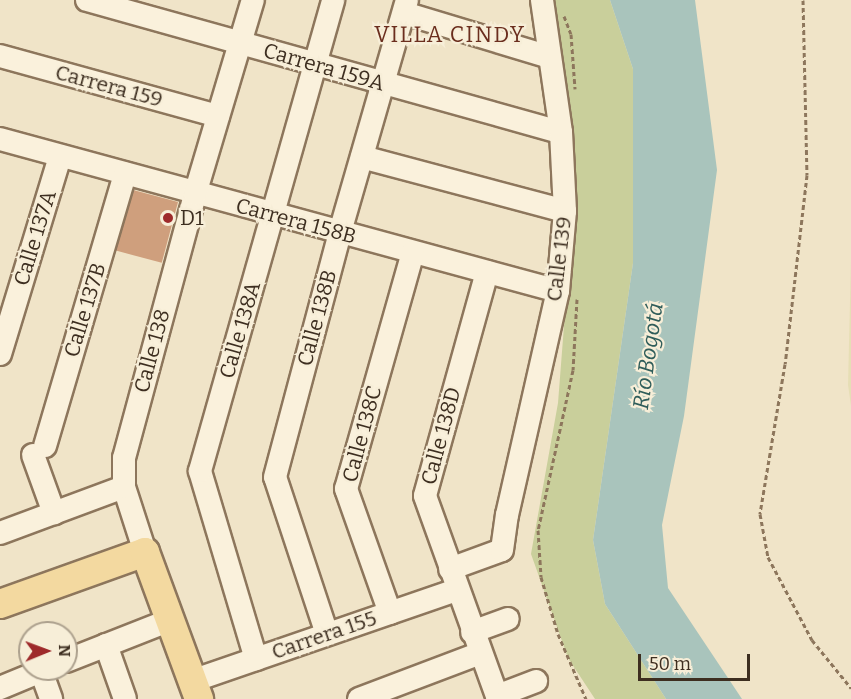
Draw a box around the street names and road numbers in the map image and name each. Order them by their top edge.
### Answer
street label: Carrera 159A [260,38,388,96]
street label: Carrera 159 [53,60,165,112]
street label: Calle 137A [9,187,61,289]
street label: Carrera 158B [233,193,359,249]
street label: Calle 139 [541,215,577,303]
street label: Calle 137B [59,260,111,360]
street label: Calle 138B [292,267,342,369]
street label: Calle 138A [214,279,266,381]
street label: Calle 138 [129,306,175,396]
street label: Calle 138C [337,383,387,485]
street label: Calle 138D [416,384,466,488]
street label: Carrera 155 [268,605,380,665]

